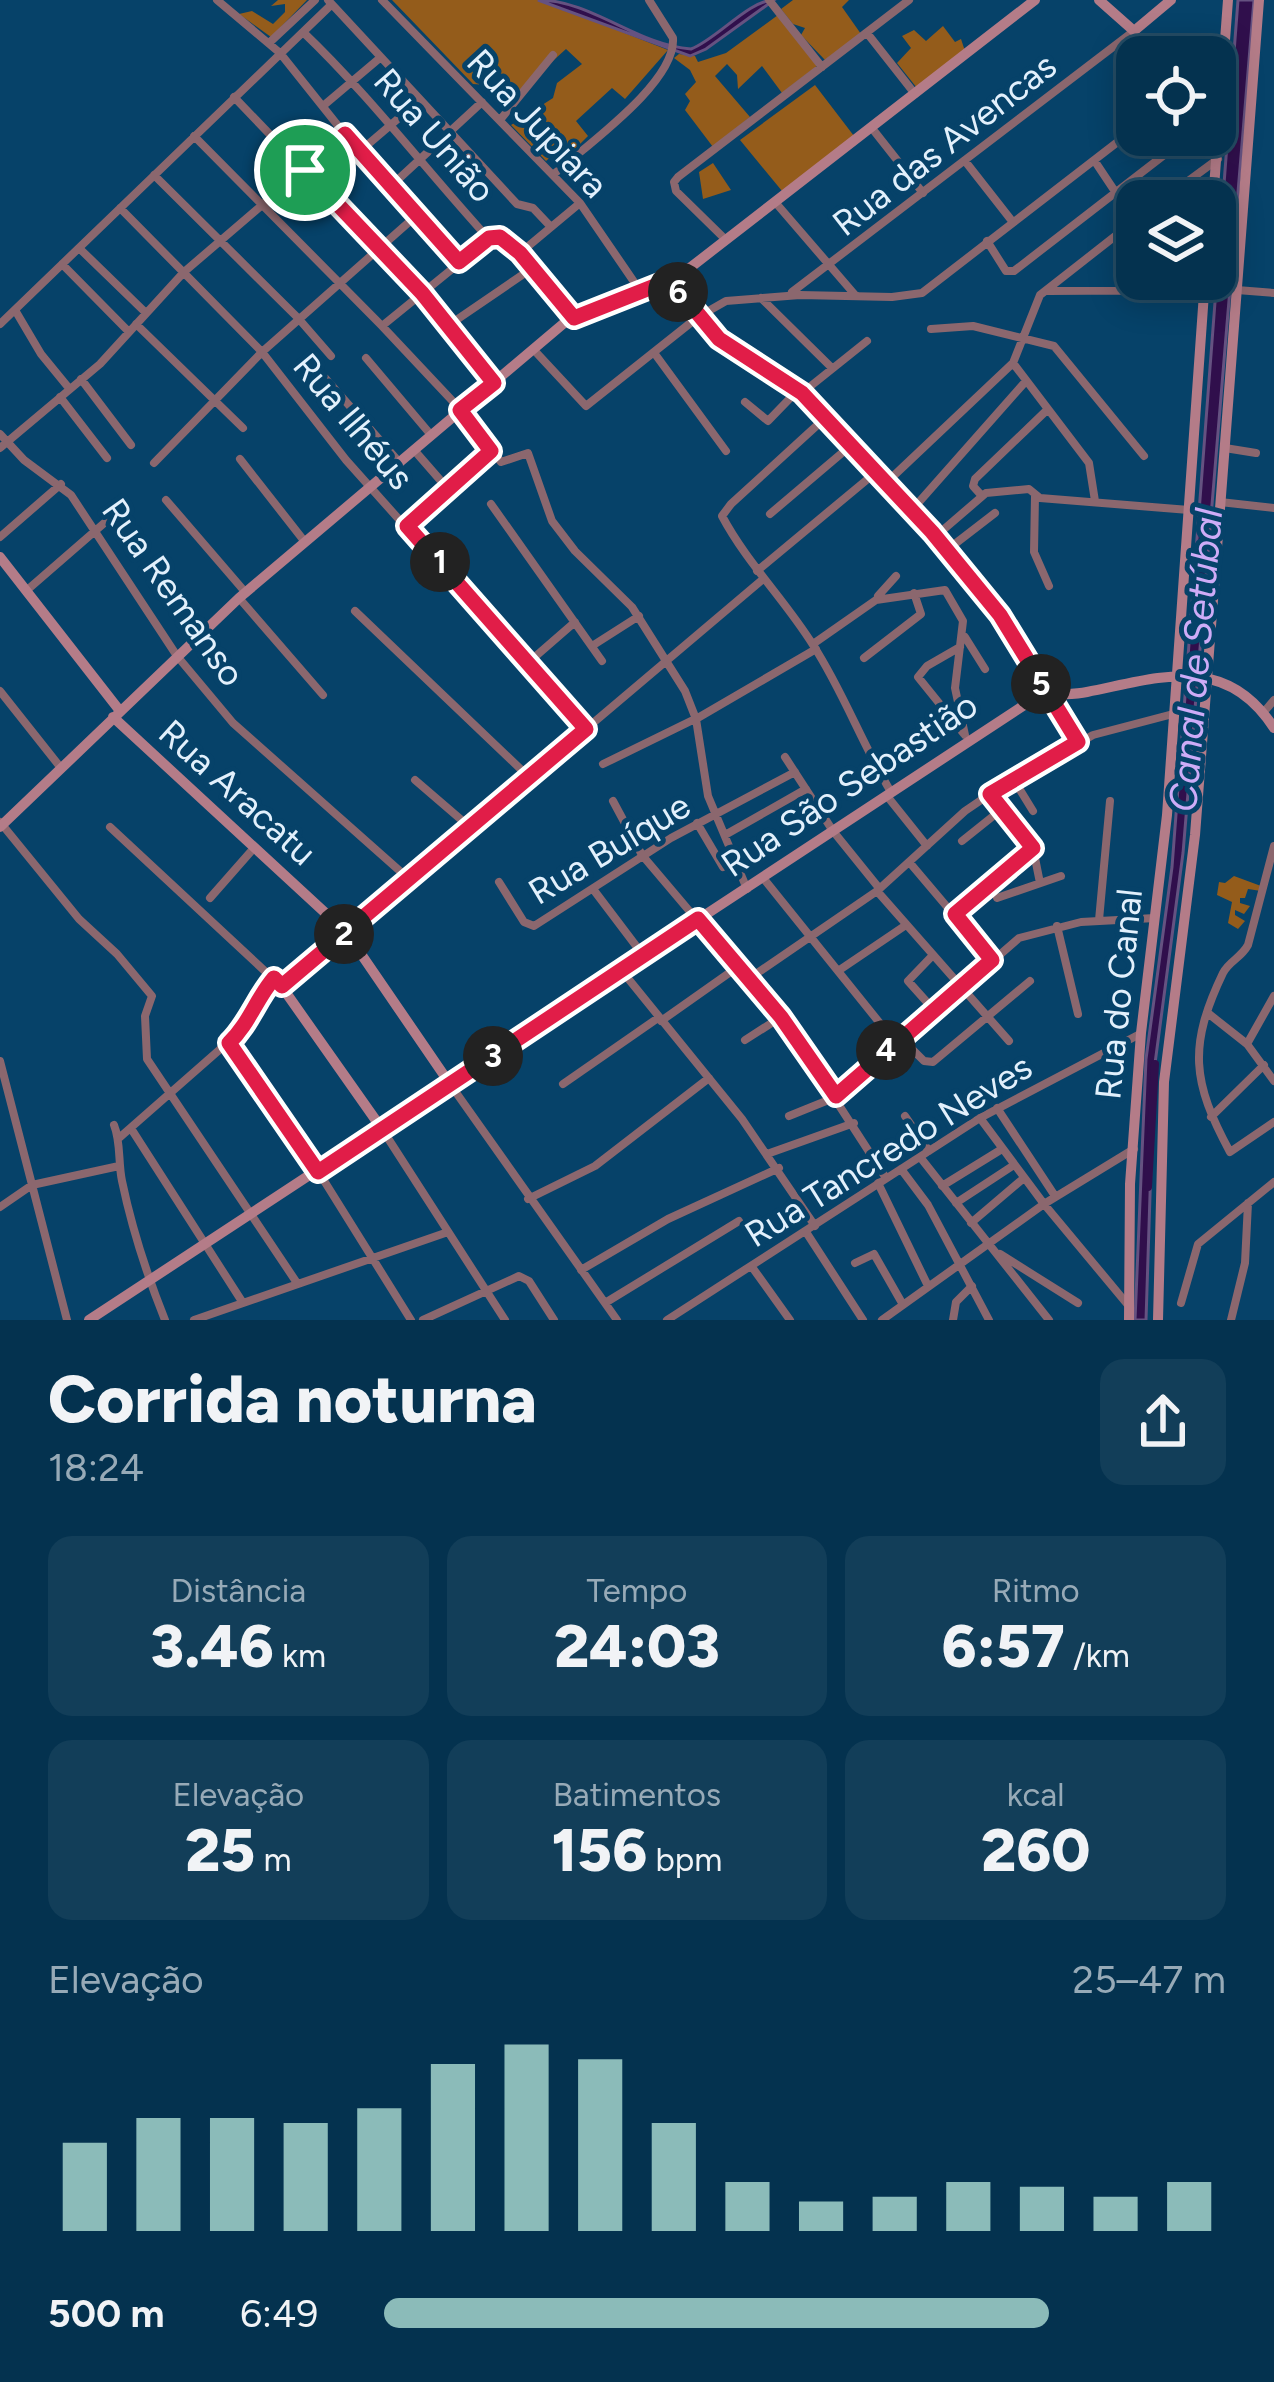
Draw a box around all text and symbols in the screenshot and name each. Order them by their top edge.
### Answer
map controls [1116,36,1236,300]
button: locate [1116,36,1236,156]
street label: Rua Jupiara [458,40,617,206]
street label: Rua das Avencas [824,44,1065,245]
street label: Rua União [365,60,504,211]
pin [254,119,356,221]
icon: arrive [272,137,338,203]
button: layers [1116,180,1236,300]
pin: 6 [648,262,708,322]
text: 6 [668,272,688,311]
street label: Rua Ilhéus [284,345,423,498]
street label: Rua Remanso [93,490,254,694]
water label: Canal de Setúbal [1159,506,1232,814]
pin: 1 [410,532,470,592]
text: 1 [433,542,447,581]
pin: 5 [1011,654,1071,714]
text: 5 [1031,664,1051,703]
street label: Rua São Sebastião [713,683,985,886]
street label: Rua Aracatu [150,711,325,874]
street label: Rua Buíque [521,783,698,913]
street label: Rua do Canal [1086,887,1151,1101]
pin: 2 [314,904,374,964]
text: 2 [334,914,354,953]
pin: 4 [856,1020,916,1080]
pin: 3 [463,1026,523,1086]
text: 4 [876,1030,896,1069]
text: 3 [484,1036,502,1075]
street label: Rua Tancredo Neves [737,1045,1040,1256]
text: Corrida noturna [48,1359,537,1439]
button: share [1100,1359,1226,1485]
text: 18:24 [48,1444,144,1491]
text: Distância [170,1571,306,1610]
text: Tempo [587,1571,687,1610]
text: Ritmo [992,1571,1080,1610]
text: 3.46 [151,1610,274,1682]
text: 24:03 [554,1610,720,1682]
text: 6:57 [941,1610,1065,1682]
text: km [274,1636,326,1675]
text: /km [1065,1636,1130,1675]
text: Elevação [172,1775,304,1814]
text: Batimentos [553,1775,721,1814]
text: kcal [1007,1775,1064,1814]
text: 25 [185,1814,255,1886]
text: 156 [552,1814,647,1886]
text: 260 [981,1814,1090,1886]
text: m [255,1840,292,1879]
text: bpm [647,1840,722,1879]
text: Elevação [48,1956,204,2003]
text: 25–47 m [1072,1956,1226,2003]
text: 500 m [48,2290,165,2337]
text: 6:49 [240,2290,318,2337]

